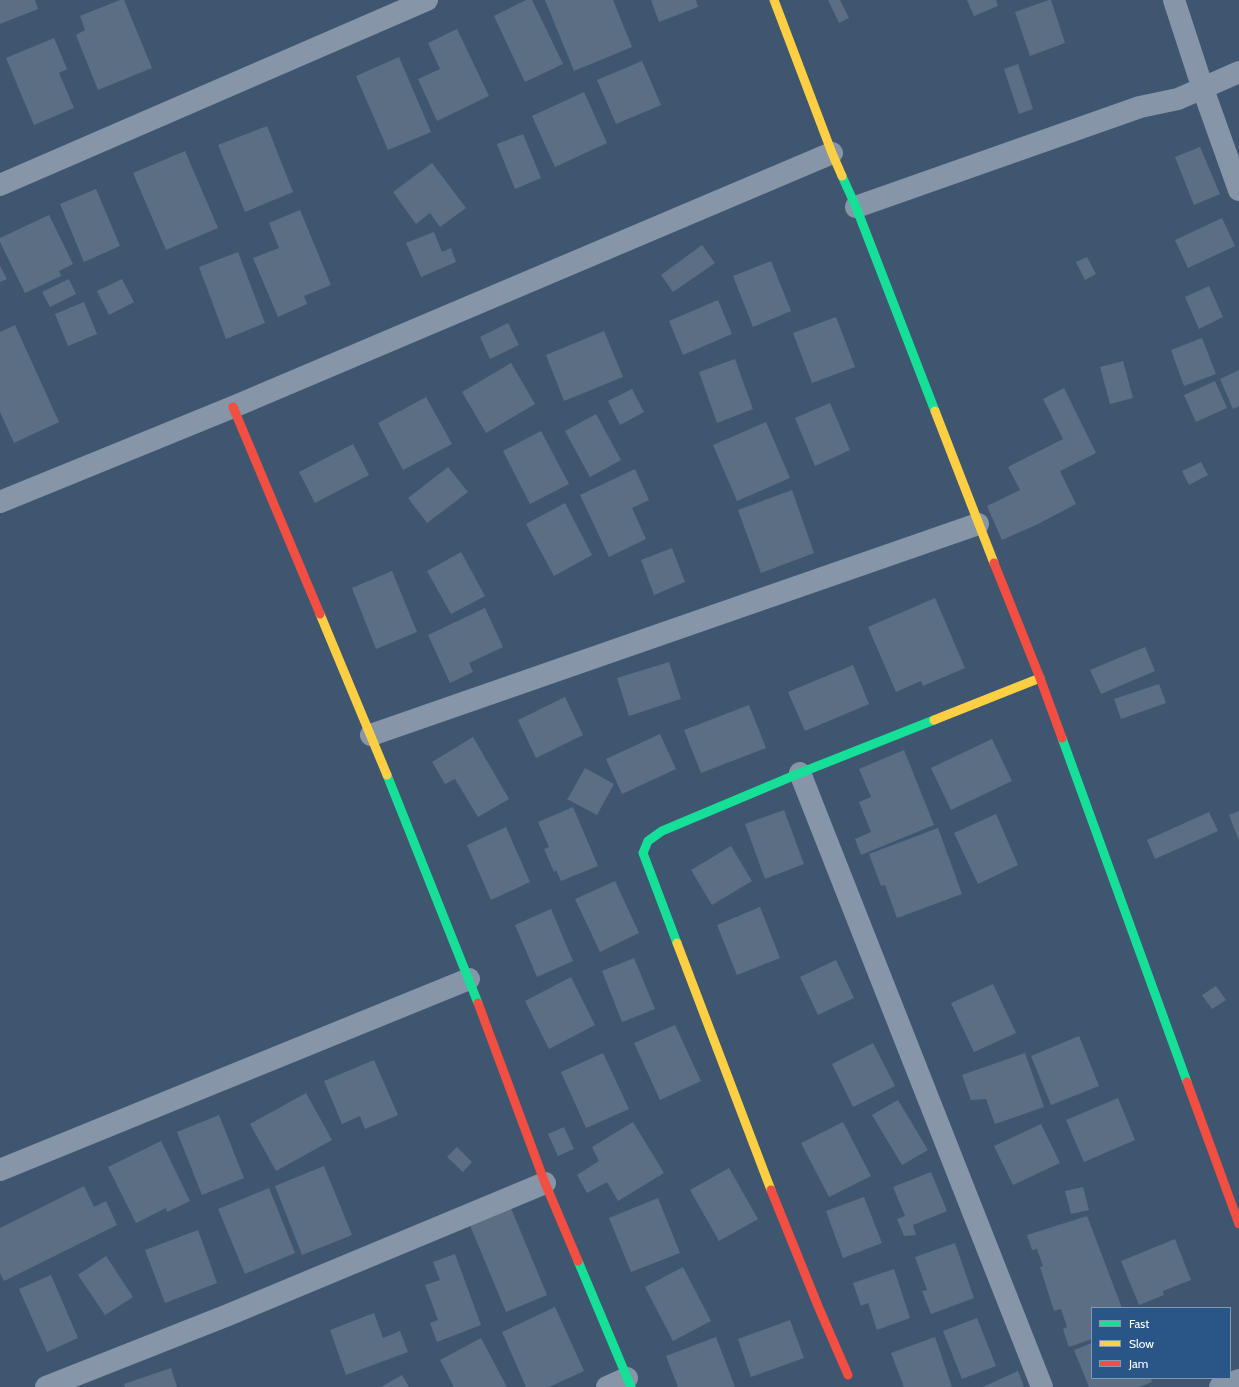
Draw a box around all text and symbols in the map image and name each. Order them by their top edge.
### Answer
legend [1091,1307,1231,1379]
text: Fast [1129,1316,1149,1331]
text: Slow [1129,1336,1154,1351]
text: Jam [1129,1356,1148,1371]

